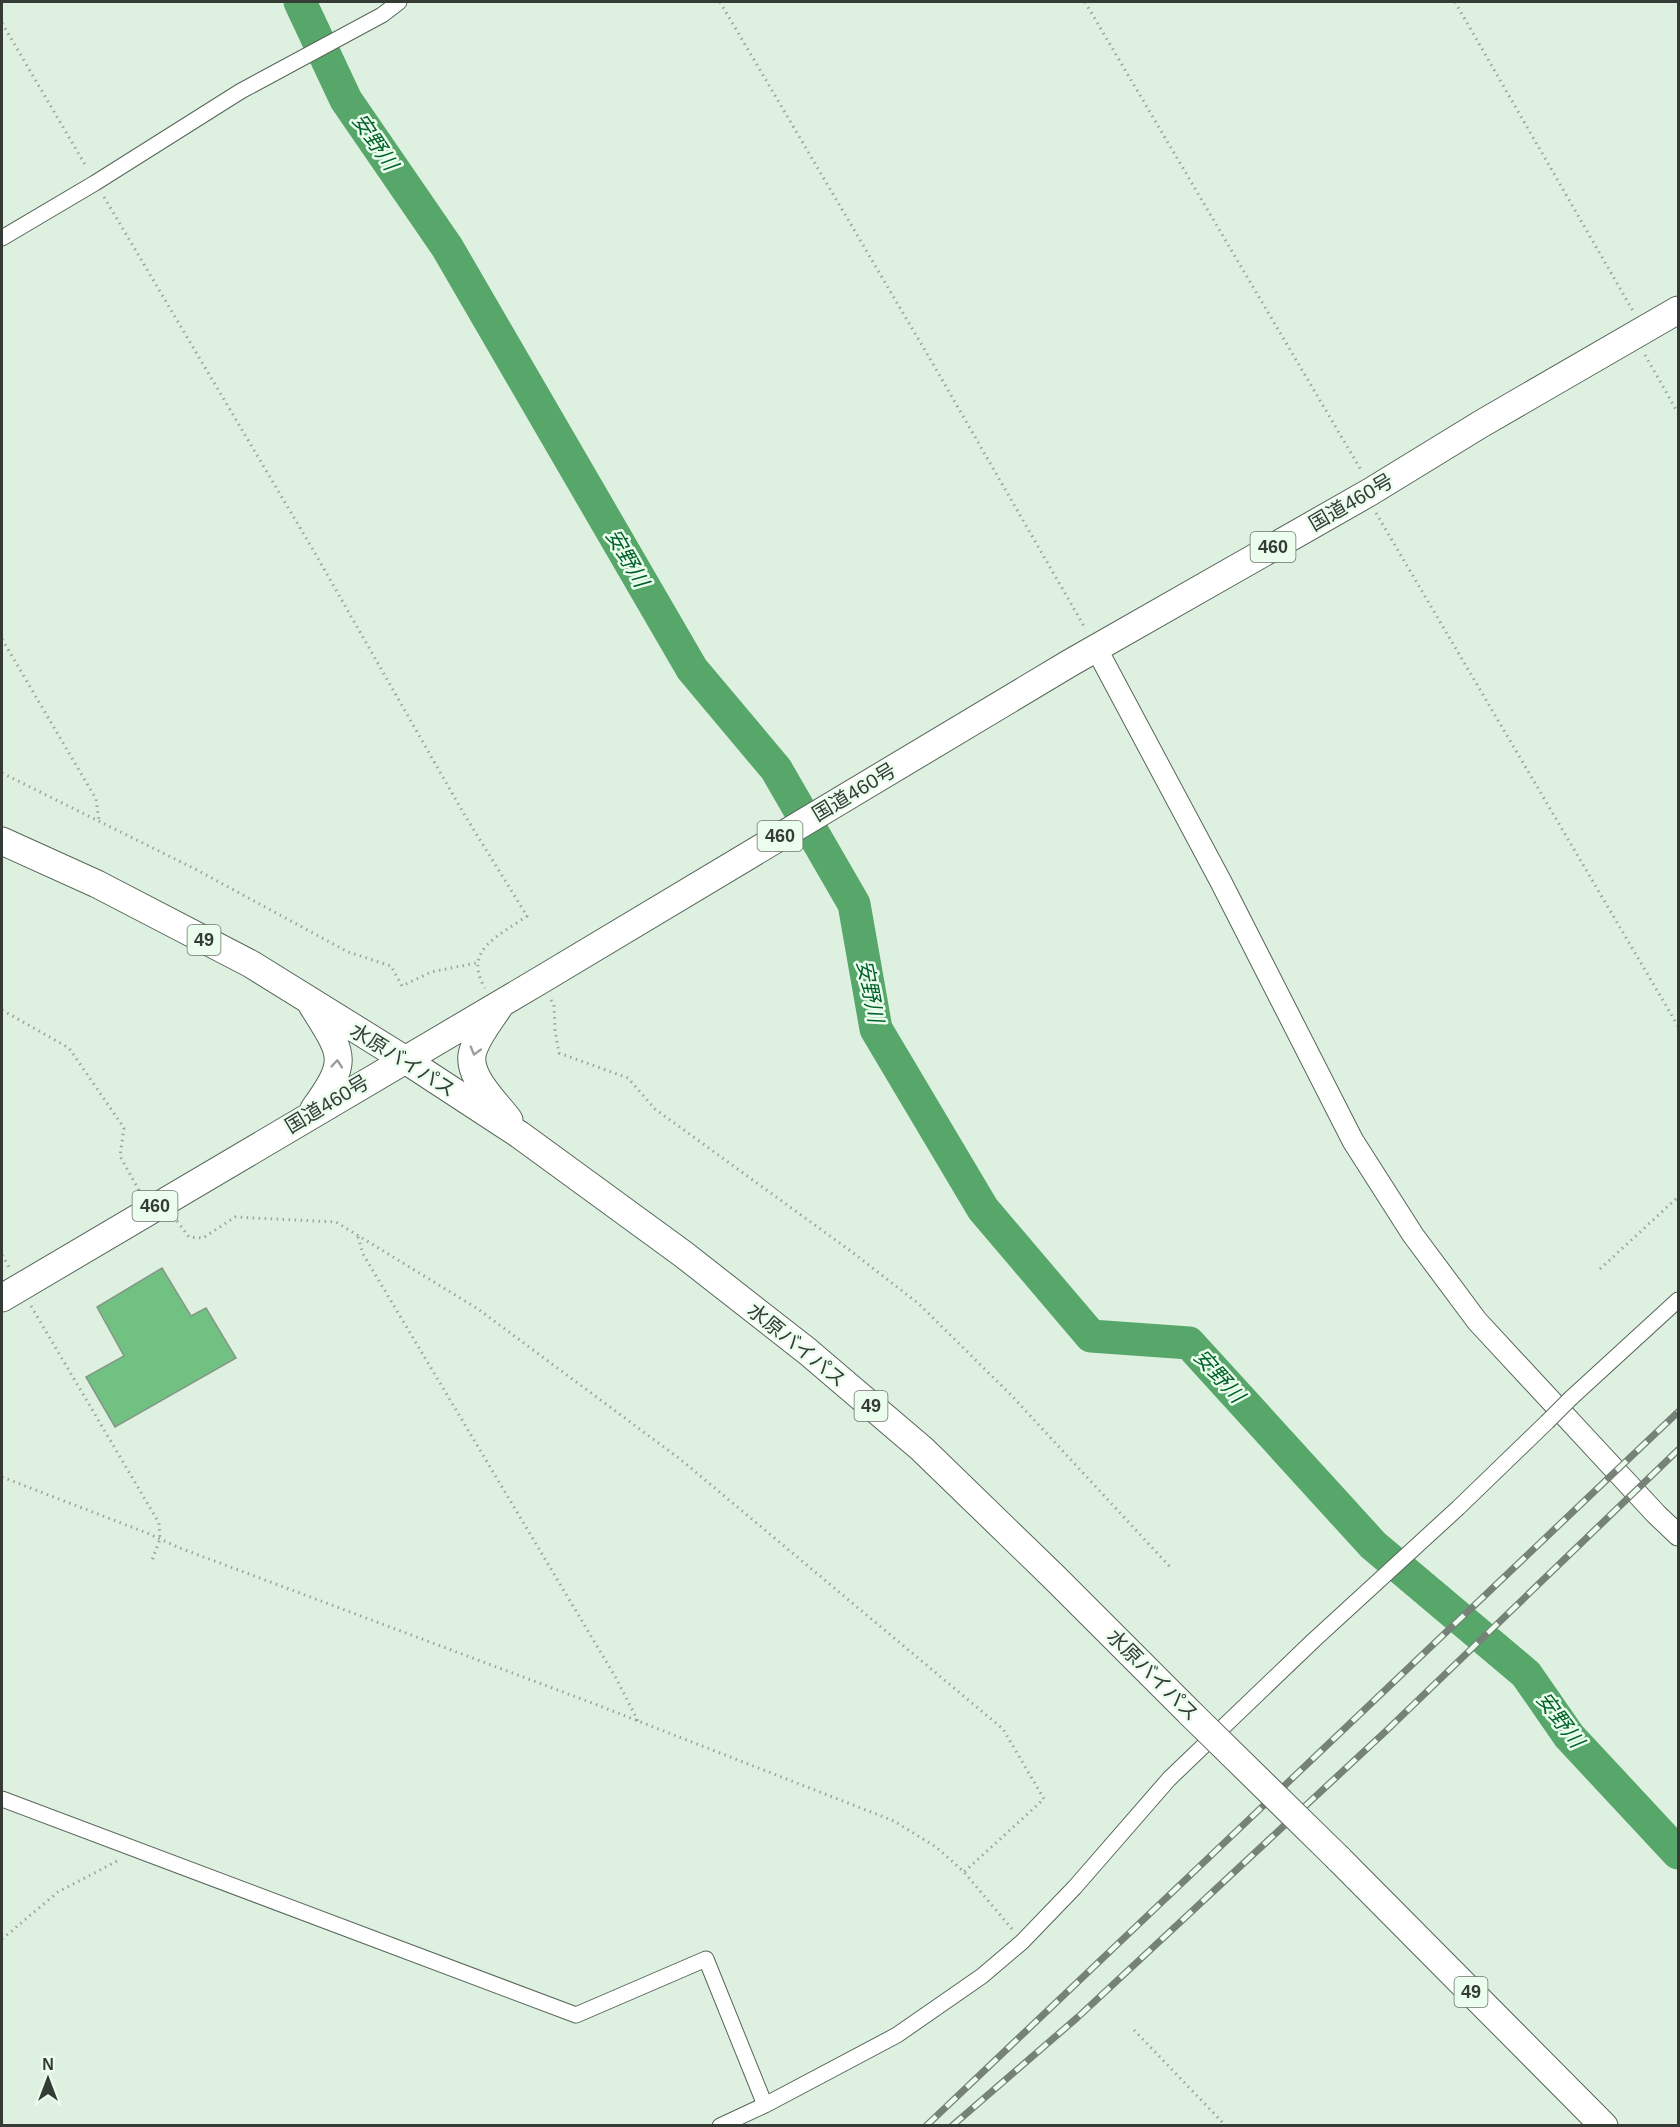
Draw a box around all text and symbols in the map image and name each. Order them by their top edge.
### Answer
water label: 安野川 [348,109,404,176]
street label: 国道460号 [1305,469,1397,535]
water label: 安野川 [602,525,654,593]
road number: 460 [1250,532,1296,562]
street label: 国道460号 [808,759,900,825]
road number: 460 [758,821,802,851]
road number: 49 [188,925,220,955]
water label: 安野川 [853,958,888,1026]
street label: 水原バイパス [346,1019,460,1101]
one-way arrow [470,1045,482,1056]
one-way arrow [330,1059,343,1069]
street label: 国道460号 [281,1071,373,1137]
road number: 460 [132,1191,178,1221]
street label: 水原バイパス [744,1299,850,1391]
water label: 安野川 [1190,1345,1250,1408]
road number: 49 [854,1391,888,1421]
street label: 水原バイパス [1103,1625,1203,1725]
water label: 安野川 [1532,1688,1590,1753]
road number: 49 [1454,1977,1488,2007]
north arrow [18,2049,78,2109]
text: N [42,2056,54,2073]

